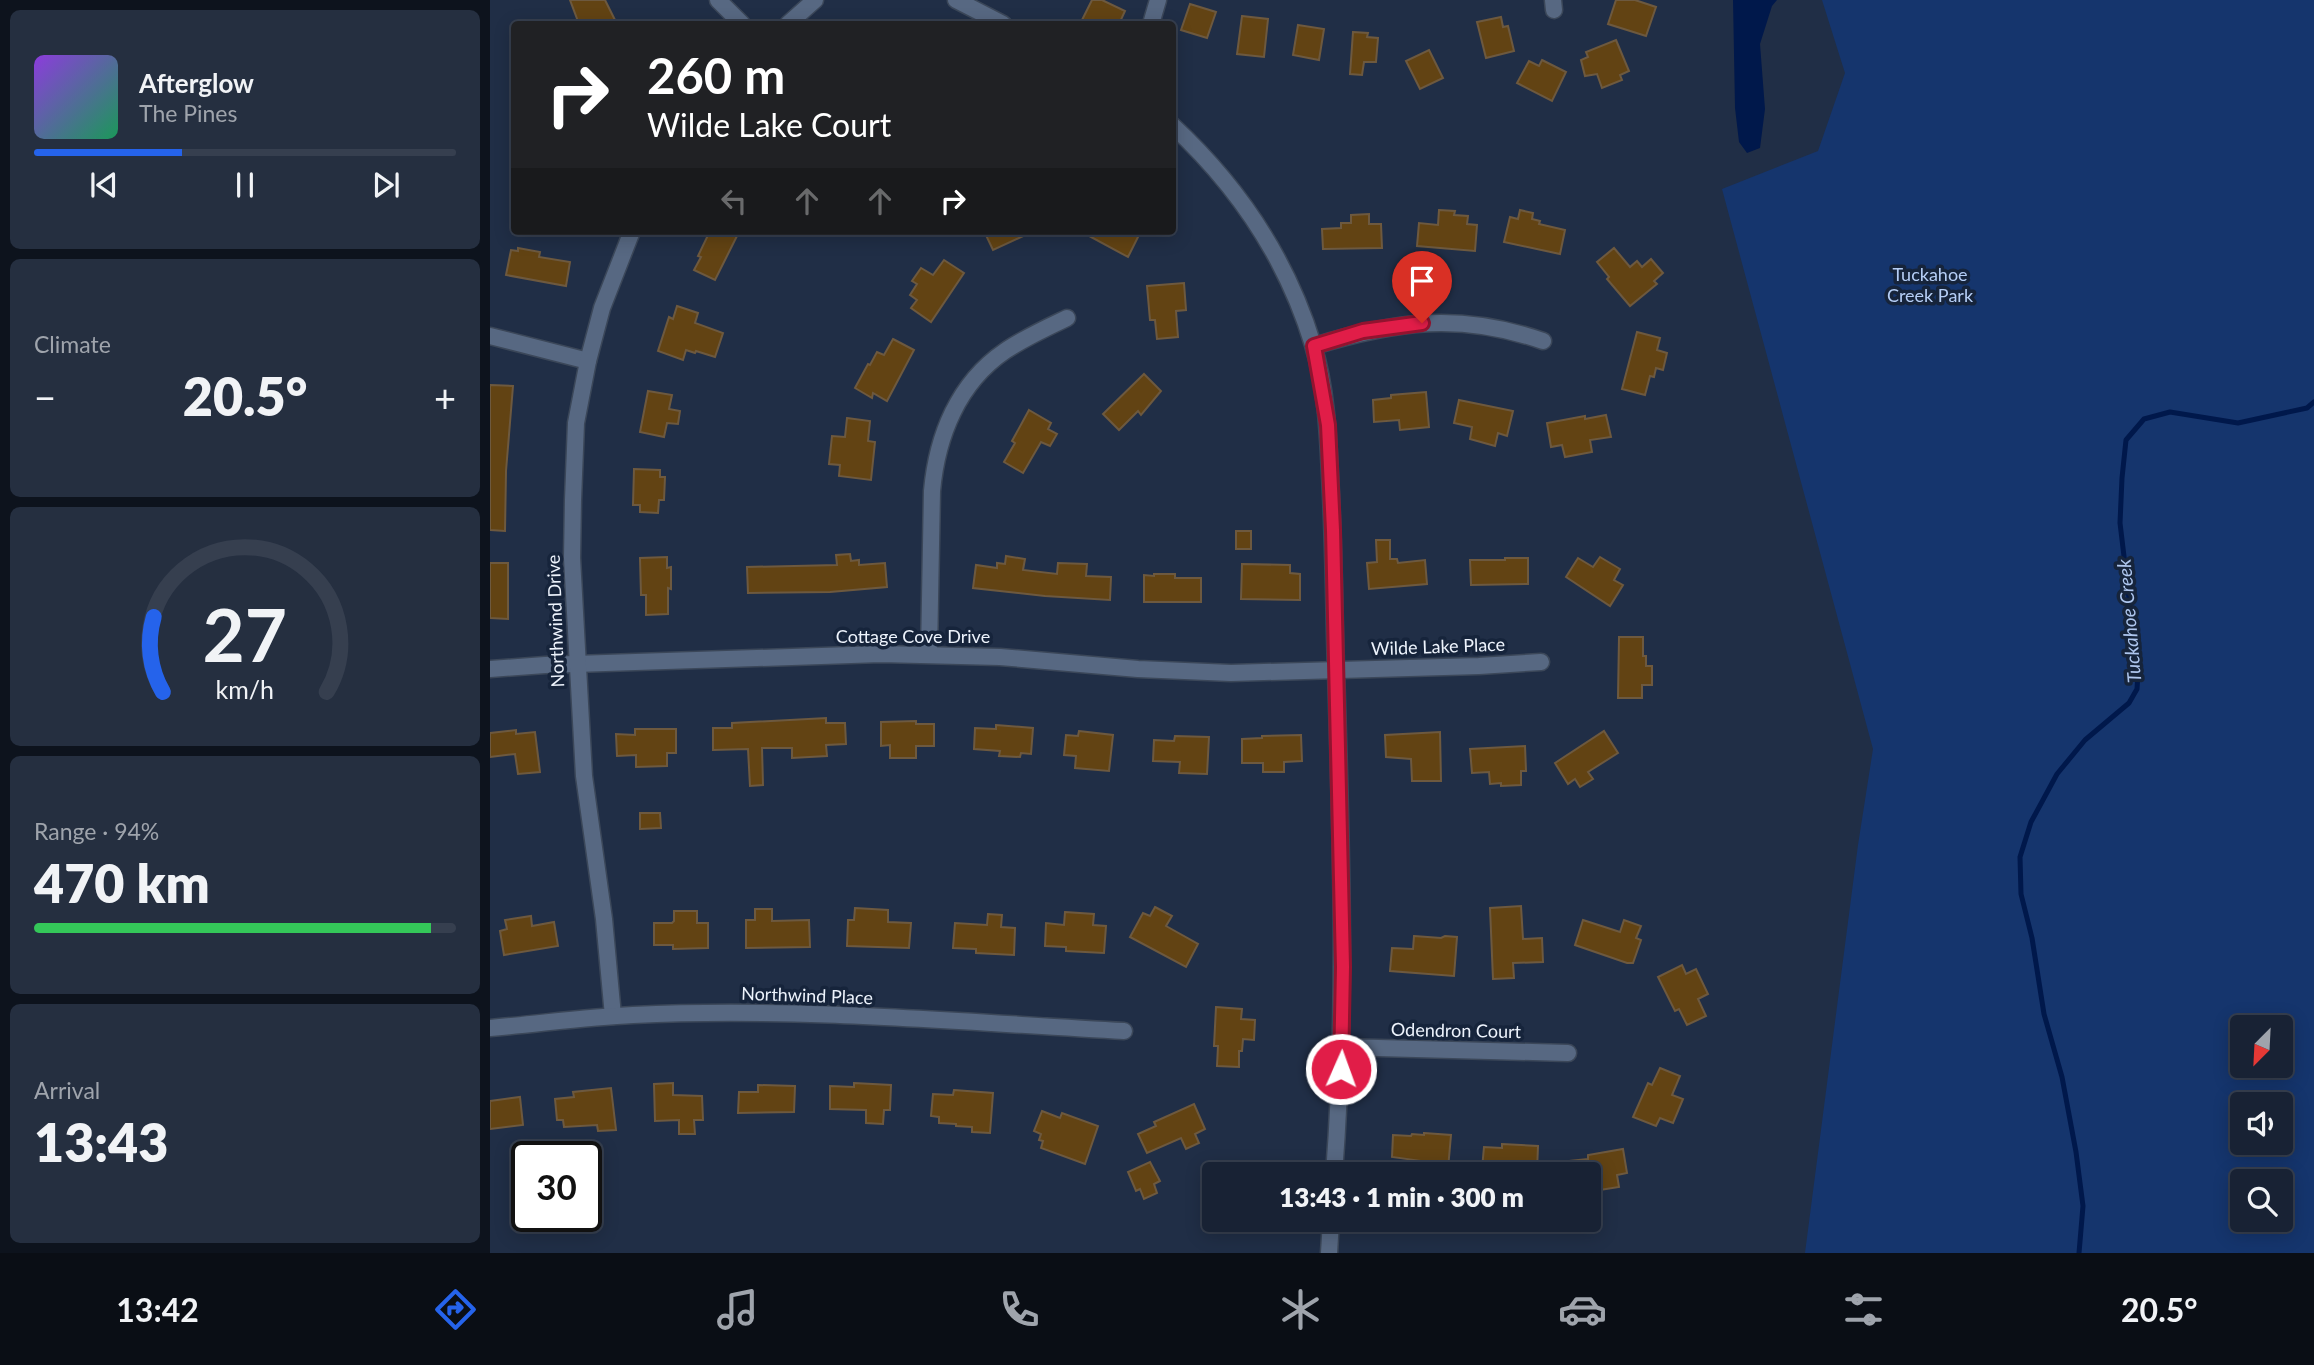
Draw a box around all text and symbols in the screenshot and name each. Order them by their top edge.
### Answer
text: 260 m [647,46,785,104]
icon: right [532,49,623,140]
text: Afterglow [139,67,254,99]
text: The Pines [139,99,237,127]
text: Wilde Lake Court [647,105,891,144]
icon: previous [85,166,123,204]
icon: pause [226,166,264,204]
icon: next [367,166,405,204]
icon: left [715,182,753,220]
icon: ahead [788,182,826,220]
icon: ahead [861,182,899,220]
icon: right [934,182,972,220]
pin [1392,251,1452,323]
icon: arrive [1403,262,1441,300]
park label: Tuckahoe Creek Park [1887,263,1974,306]
text: Climate [34,330,111,358]
text: 20.5° [183,365,307,427]
text: − [34,374,56,420]
text: + [434,374,456,420]
street label: Northwind Drive [542,554,568,688]
water label: Tuckahoe Creek [2112,557,2145,684]
text: 27 [203,591,287,679]
street label: Cottage Cove Drive [836,625,990,647]
street label: Wilde Lake Place [1371,633,1505,659]
text: km/h [216,674,274,704]
text: Range · 94% [34,817,159,845]
text: 470 km [34,852,210,914]
street label: Northwind Place [741,982,873,1008]
north arrow [2230,1015,2292,1078]
map controls [2230,1015,2293,1232]
street label: Odendron Court [1391,1018,1522,1042]
position arrow [1304,1032,1378,1106]
text: Arrival [34,1076,100,1104]
button: sound [2230,1092,2293,1155]
text: 13:43 [34,1111,168,1173]
speed limit sign: 30 [511,1141,602,1232]
button: search [2230,1169,2293,1232]
text: 13:43 · 1 min · 300 m [1279,1181,1524,1213]
icon: directions [431,1285,480,1334]
icon: music [713,1285,762,1334]
icon: phone [995,1285,1044,1334]
icon: climate [1276,1285,1325,1334]
icon: car [1558,1285,1607,1334]
icon: filters [1839,1285,1888,1334]
text: 13:42 [116,1290,199,1329]
text: 20.5° [2121,1290,2198,1329]

